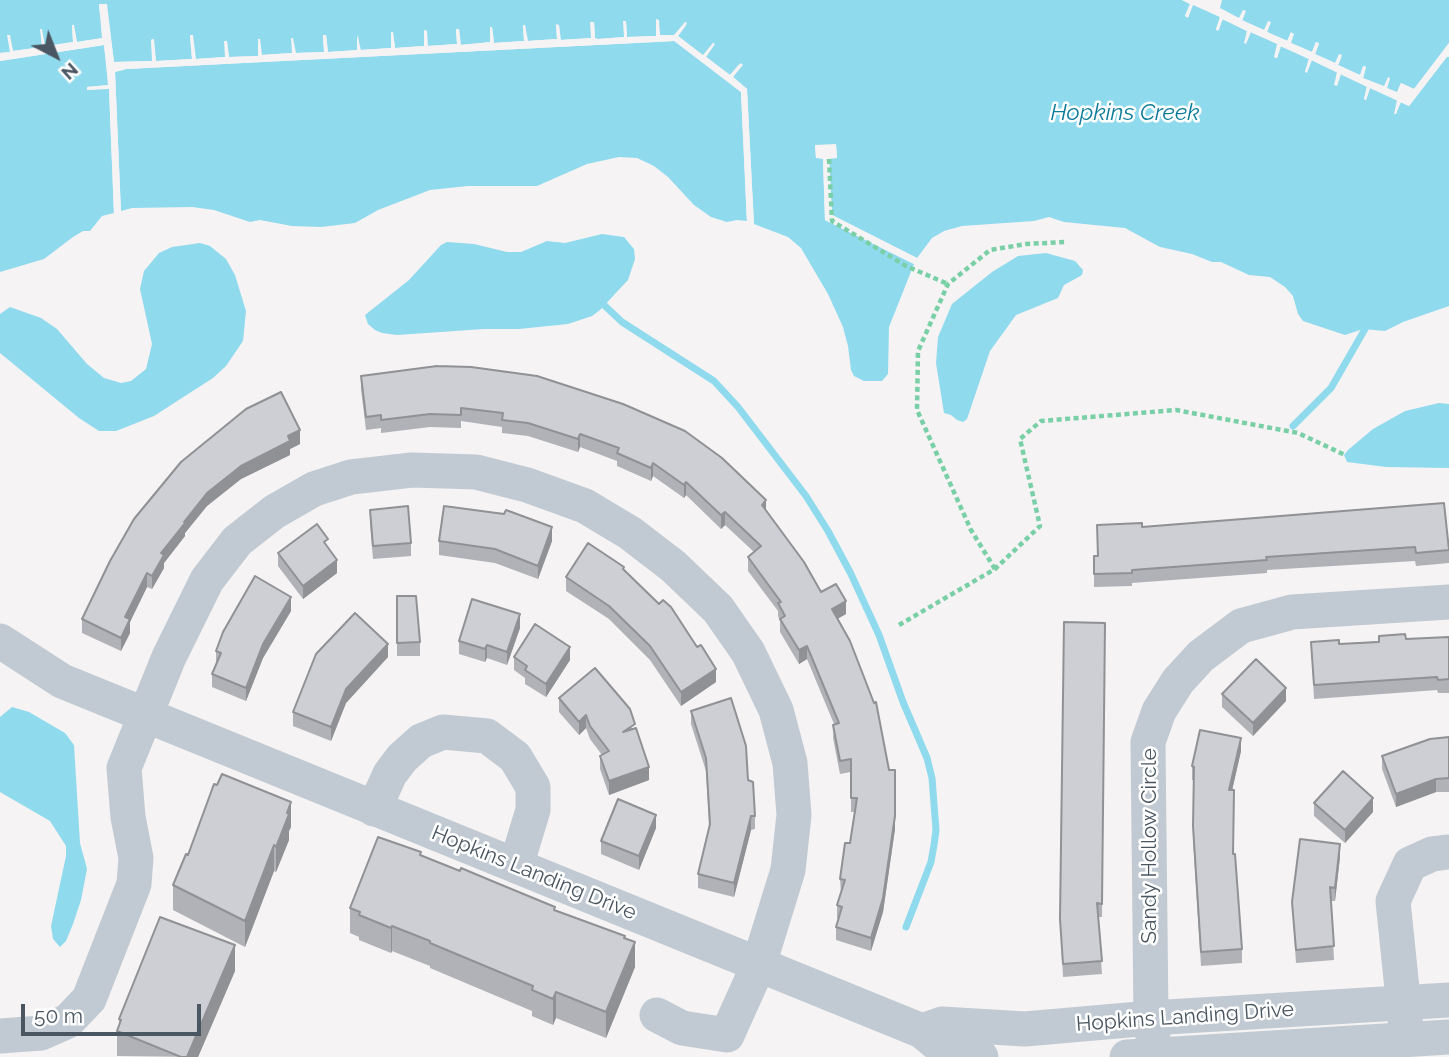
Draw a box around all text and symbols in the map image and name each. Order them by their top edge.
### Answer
north arrow [21,21,91,91]
text: N [57,59,83,85]
water label: Hopkins Creek [1050,99,1200,127]
street label: Sandy Hollow Circle [1137,748,1163,944]
street label: Hopkins Landing Drive [428,820,640,926]
scale bar [24,990,205,1034]
street label: Hopkins Landing Drive [1075,997,1295,1037]
text: 50 m [34,1003,83,1028]

